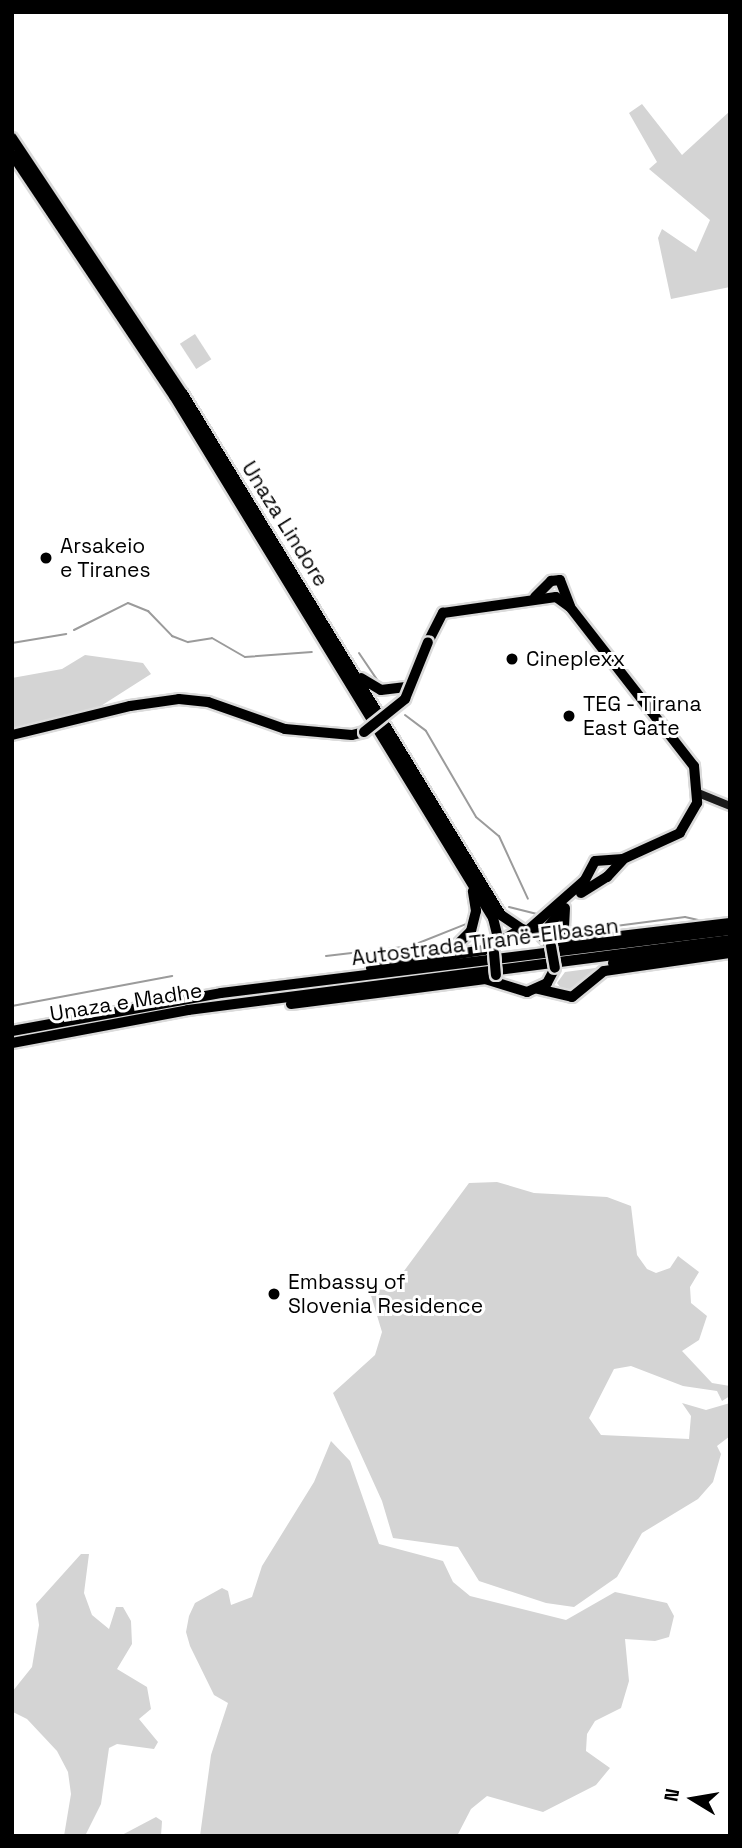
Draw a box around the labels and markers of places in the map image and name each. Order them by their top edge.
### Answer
place label: Arsakeio e Tiranes [60,533,151,583]
marker: Arsakeio e Tiranes [38,550,54,566]
place label: Cineplexx [526,646,625,672]
marker: Cineplexx [504,651,520,667]
place label: TEG - Tirana East Gate [583,691,703,741]
marker: TEG - Tirana East Gate [561,708,577,724]
place label: Embassy of Slovenia Residence [288,1269,483,1319]
marker: Embassy of Slovenia Residence [266,1286,282,1302]

